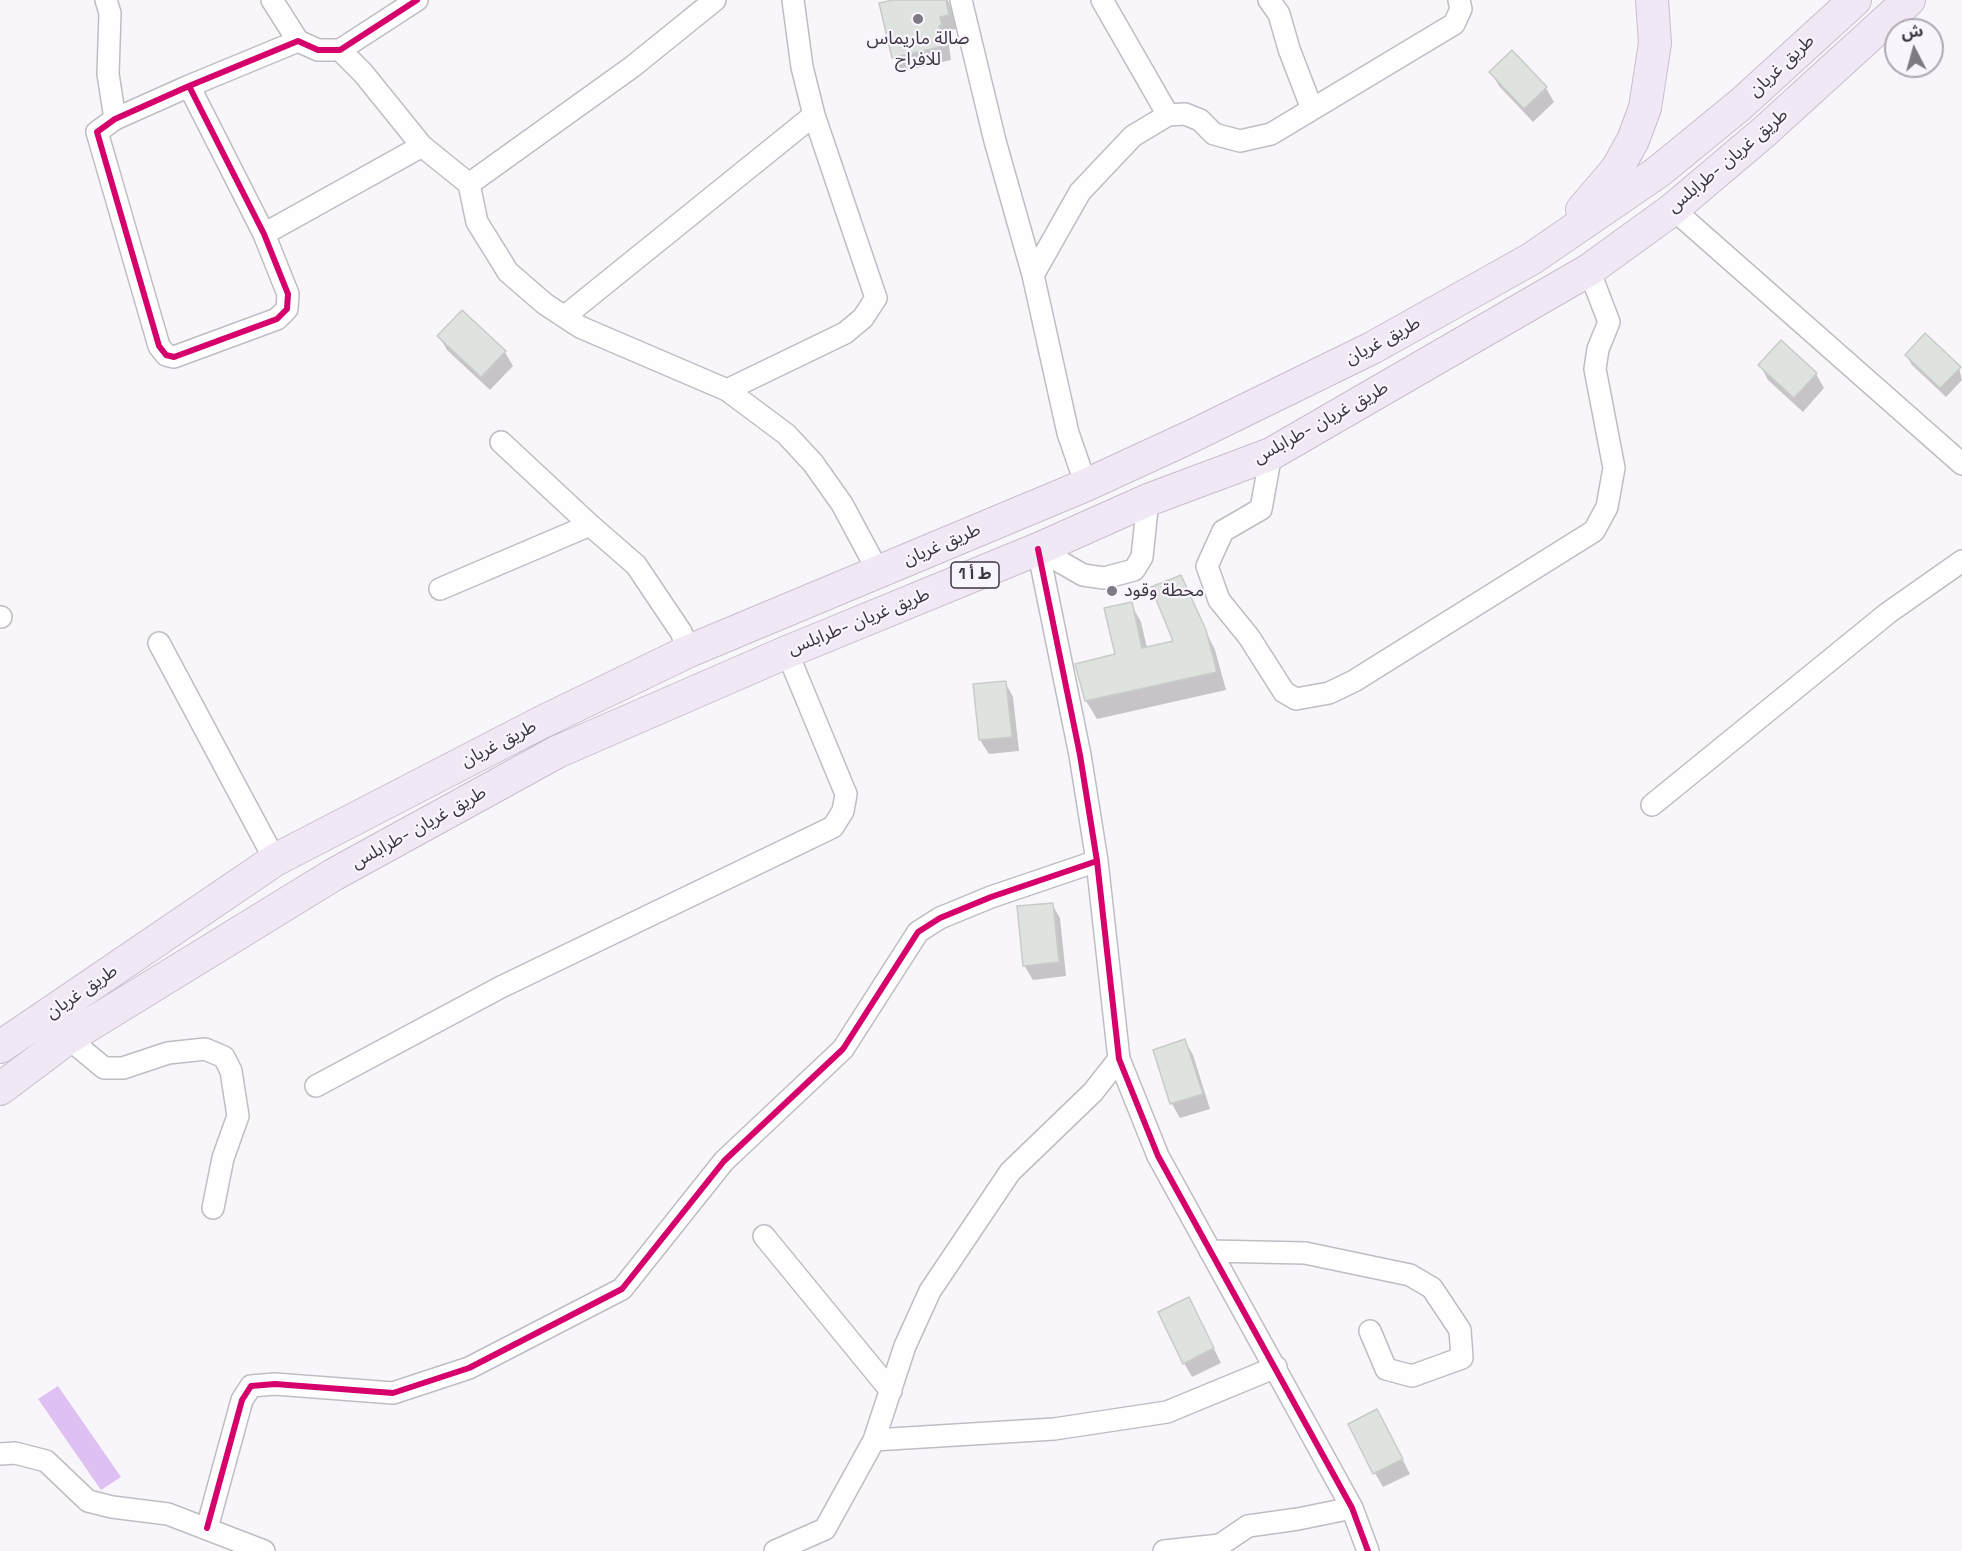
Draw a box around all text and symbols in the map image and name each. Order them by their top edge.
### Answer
marker: صالة ماريماس للافراح [911,12,925,26]
north arrow [1884,18,1944,78]
text: ش [1900,20,1924,43]
place label: صالة ماريماس للافراح [866,28,970,70]
street label: طريق غريان [1745,30,1819,102]
street label: طريق غريان -طرابلس [1663,104,1793,218]
street label: طريق غريان [1342,312,1424,370]
street label: طريق غريان -طرابلس [1250,377,1392,469]
street label: طريق غريان [900,519,984,571]
road number: ط أ 1 [951,562,999,588]
place label: محطة وقود [1124,580,1204,602]
street label: طريق غريان -طرابلس [785,584,933,660]
marker: محطة وقود [1105,584,1119,598]
street label: طريق غريان [458,716,540,772]
street label: طريق غريان -طرابلس [348,782,490,874]
street label: طريق غريان [42,960,122,1024]

